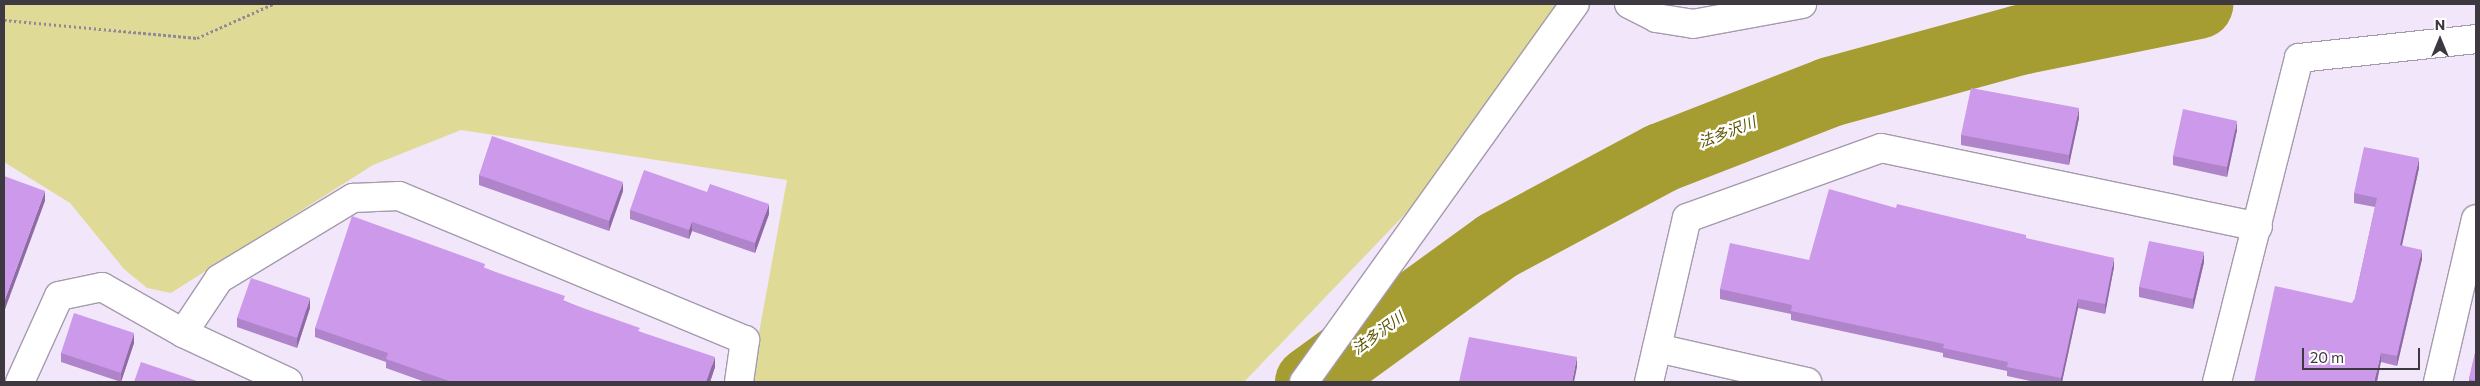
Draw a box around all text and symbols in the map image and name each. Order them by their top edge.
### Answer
north arrow [2415,15,2465,65]
text: N [2435,16,2445,33]
water label: 法多沢川 [1696,113,1758,151]
water label: 法多沢川 [1348,308,1408,358]
scale bar [2305,338,2422,370]
text: 20 m [2310,348,2344,366]

